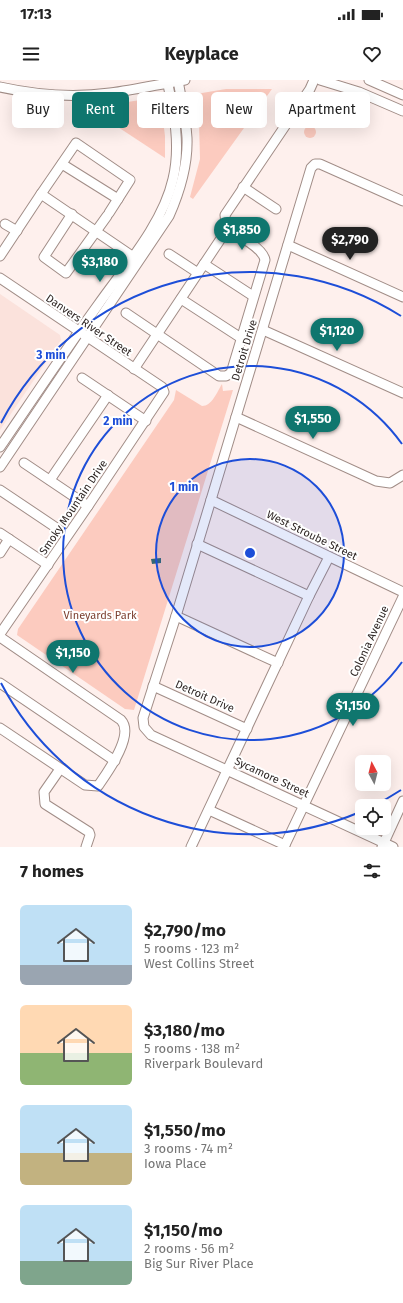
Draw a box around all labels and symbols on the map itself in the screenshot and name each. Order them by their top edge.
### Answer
pin: $1,850 [209,217,275,251]
pin: $2,790 [317,227,383,261]
pin: $3,180 [67,249,133,283]
street label: Danvers River Street [43,292,134,359]
street label: Detroit Drive [229,318,260,382]
pin: $1,120 [304,318,370,352]
text: 3 min [35,348,66,362]
pin: $1,550 [280,406,346,440]
text: 2 min [103,414,133,428]
street label: Smoky Mountain Drive [37,457,110,557]
text: 1 min [170,480,198,494]
street label: West Stroube Street [264,508,359,563]
centre of rings [243,546,257,560]
street label: Colonia Avenue [347,604,392,679]
park label: Vineyards Park [63,609,137,622]
pin: $1,150 [40,640,106,674]
street label: Detroit Drive [173,678,236,715]
pin: $1,150 [320,693,386,727]
street label: Sycamore Street [232,754,311,800]
north arrow [355,755,391,791]

